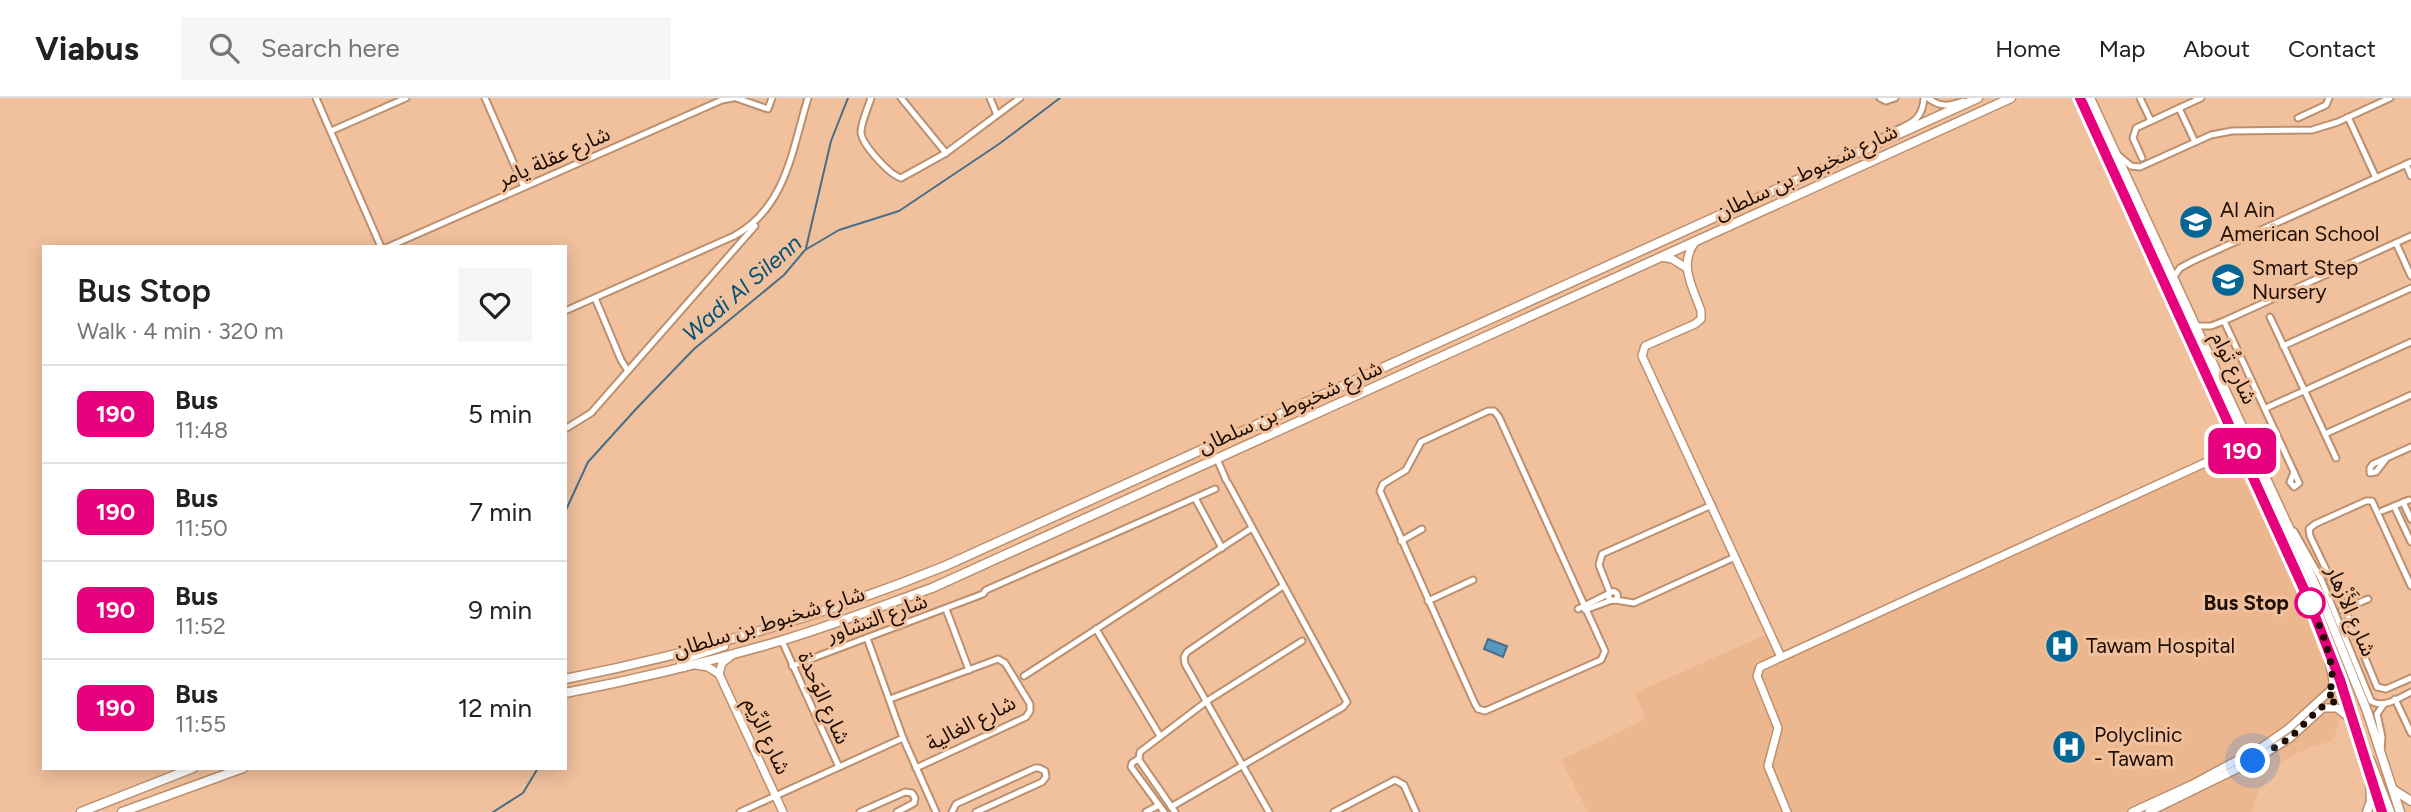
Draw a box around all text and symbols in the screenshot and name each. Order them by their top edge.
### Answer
search box [181,17,671,80]
text: Viabus [35,29,139,68]
icon: search [205,29,243,67]
text: Search here [261,32,400,64]
text: Home [1995,34,2061,63]
text: Map [2099,34,2145,63]
text: About [2183,34,2250,63]
text: Contact [2288,34,2376,63]
street label: شارع شخبوط بن سلطان [1710,118,1903,228]
street label: شارع عقلة يامر [493,121,615,196]
place label: Al Ain American School [2220,197,2379,246]
school or university icon: Al Ain American School [2177,203,2215,241]
water label: Wadi Al Silenn [677,229,807,347]
place label: Smart Step Nursery [2252,255,2358,304]
school or university icon: Smart Step Nursery [2209,261,2247,299]
button: heart [458,268,532,342]
text: Bus Stop [77,271,211,310]
text: Walk · 4 min · 320 m [77,317,284,345]
street label: شارع تُوام [2203,327,2263,410]
street label: شارع شخبوط بن سلطان [1194,355,1387,461]
text: Bus [175,384,218,416]
text: 5 min [468,398,532,430]
text: 190 [96,399,135,428]
text: 11:48 [175,416,228,444]
line badge: 190 [2202,428,2282,474]
text: 190 [2222,436,2262,465]
text: Bus [175,482,218,514]
text: 7 min [469,496,532,528]
text: 190 [96,497,135,526]
text: 11:50 [175,514,228,542]
street label: شارع الأَزْهار [2318,560,2384,661]
text: Bus [175,580,218,612]
street label: شارع شخبوط بن سلطان [670,580,869,665]
street label: شارع التشاور [822,588,932,650]
marker: Bus Stop [2295,588,2325,618]
place label: Bus Stop [2204,590,2289,615]
text: 9 min [468,594,532,626]
text: 190 [96,595,135,624]
text: 11:52 [175,612,226,640]
hospital icon: Tawam Hospital [2043,627,2081,665]
place label: Tawam Hospital [2086,633,2235,658]
street label: شارع الوَحدة [790,648,856,749]
text: Bus [175,678,218,710]
street label: شارع الغالية [922,689,1021,758]
text: 12 min [458,692,532,724]
text: 190 [96,693,135,722]
street label: شارع الرِّيم [736,693,796,780]
text: 11:55 [175,710,226,738]
place label: Polyclinic - Tawam [2094,722,2182,771]
hospital icon: Polyclinic - Tawam [2050,728,2088,766]
your location [2235,743,2270,778]

